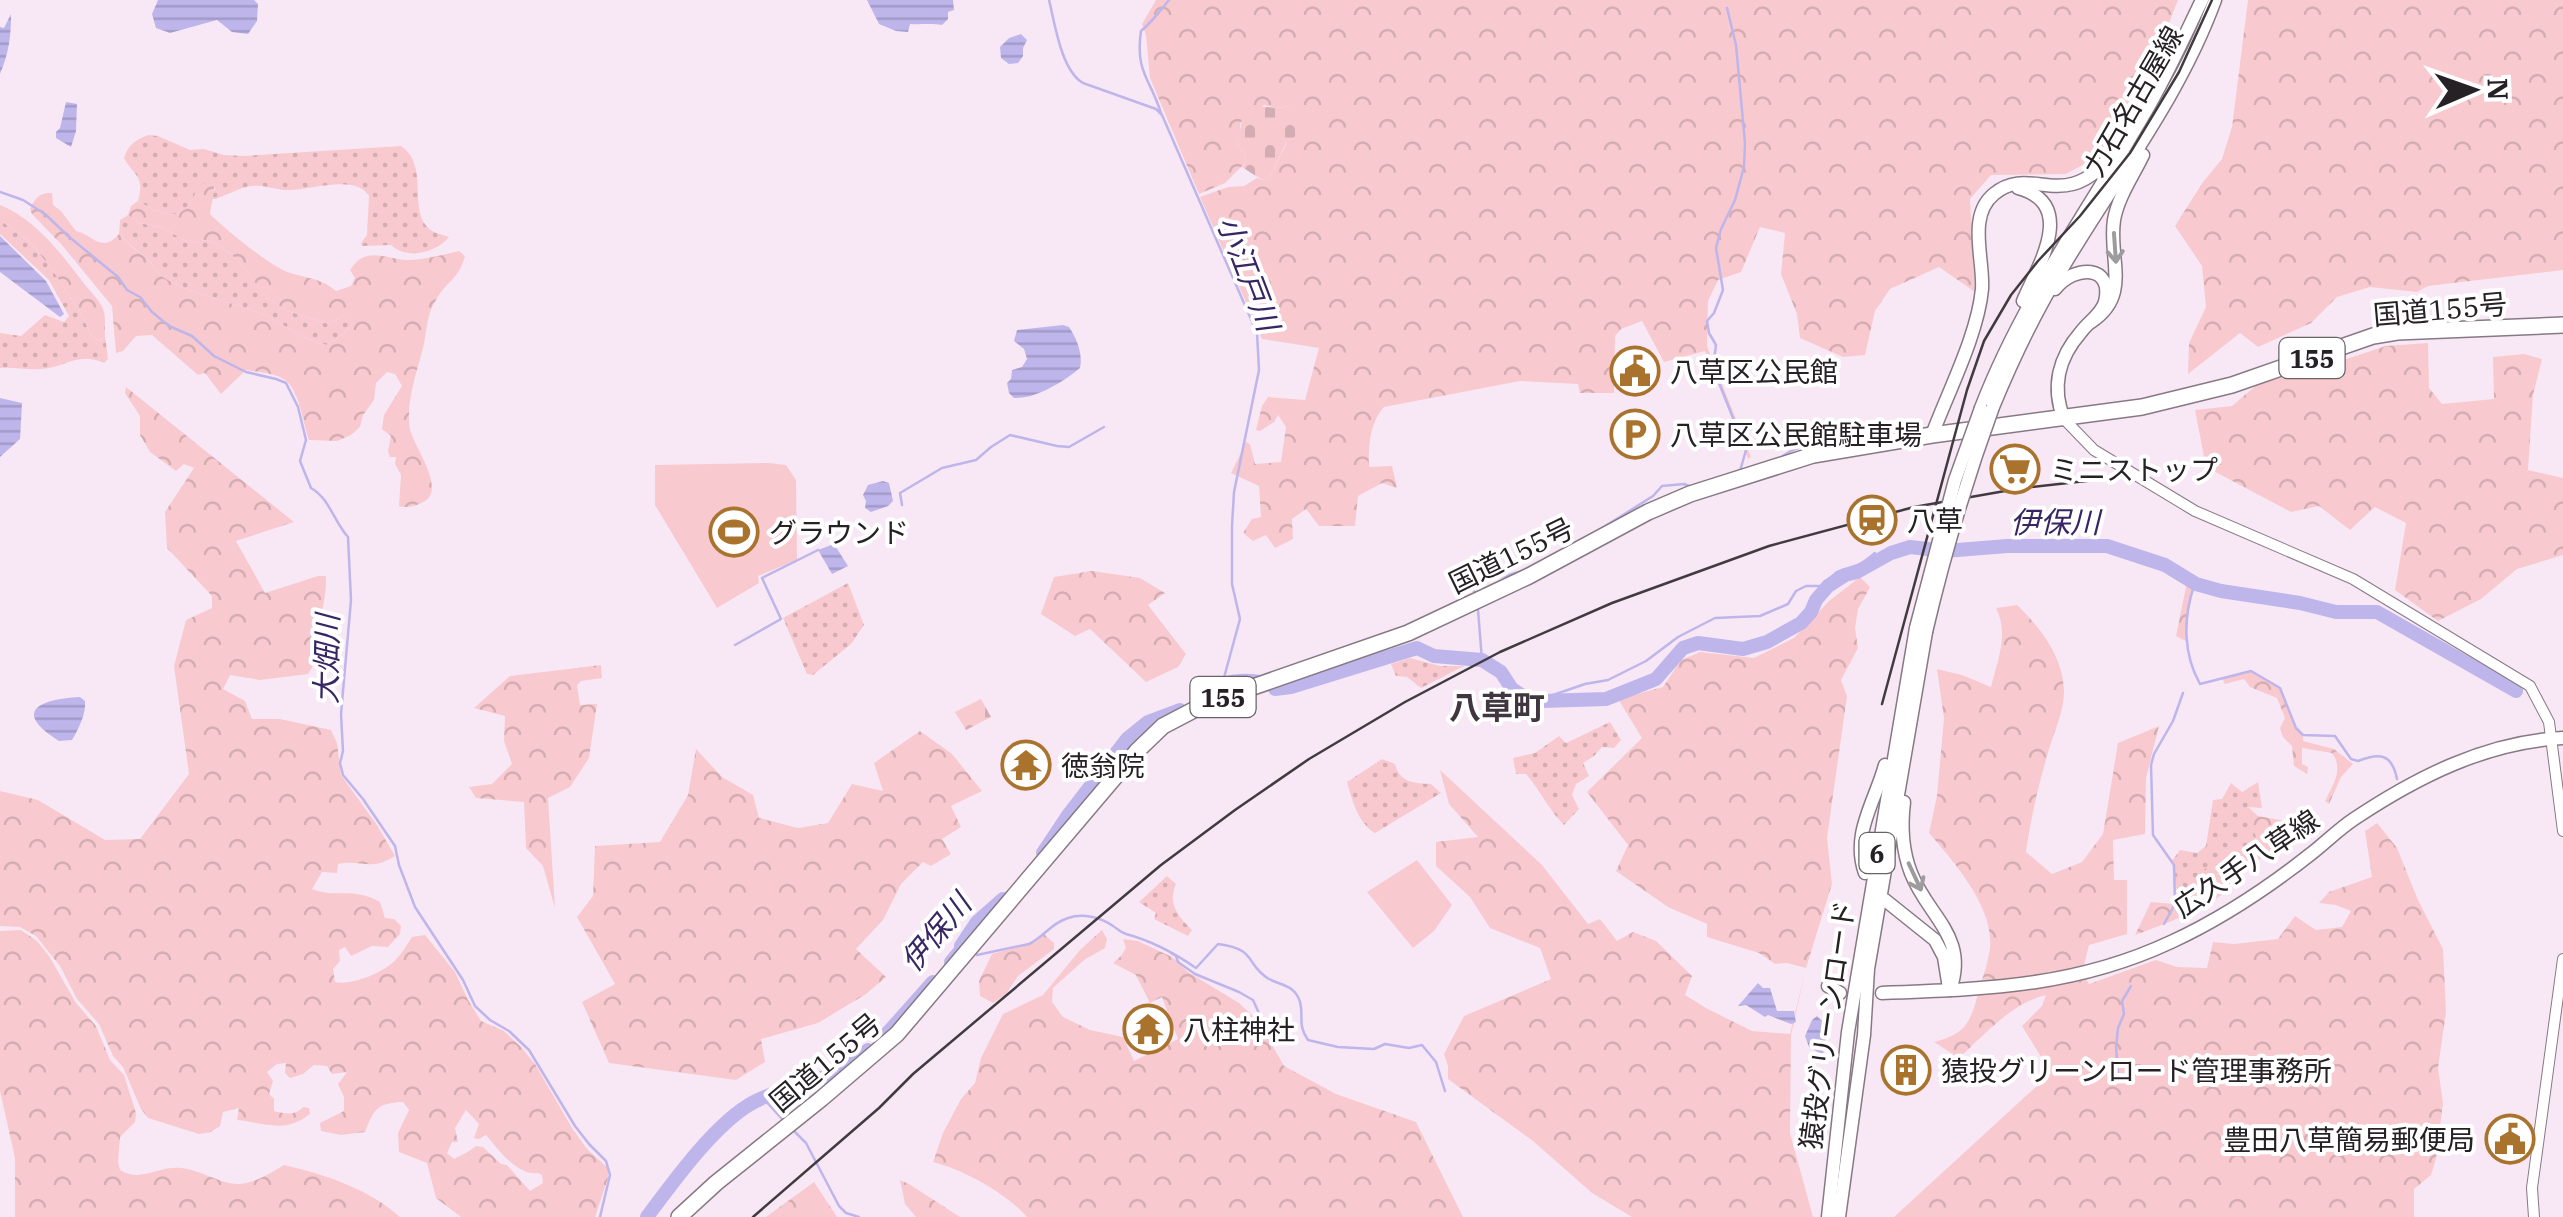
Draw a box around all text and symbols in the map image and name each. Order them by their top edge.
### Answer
street label: 力石名古屋線 [2075,19,2191,183]
north arrow [2423,40,2523,140]
text: N [2480,77,2517,101]
water label: 小江戸川 [1209,210,1290,339]
one-way arrow [2105,232,2124,264]
street label: 国道155号 [2371,285,2509,333]
road number: 155 [2280,338,2344,378]
public building icon: 八草区公民館 [1609,345,1661,397]
place label: 八草区公民館 [1670,353,1838,390]
parking icon: 八草区公民館駐車場 [1609,408,1661,460]
place label: 八草区公民館駐車場 [1670,416,1922,453]
supermarket icon: ミニストップ [1989,443,2041,495]
place label: ミニストップ [2050,451,2218,488]
station icon: 八草 [1846,494,1898,546]
place label: 八草 [1907,502,1963,539]
water label: 伊保川 [2010,502,2103,541]
sports icon: グラウンド [708,506,760,558]
street label: 国道155号 [1442,509,1580,601]
place label: グラウンド [769,514,909,551]
water label: 大畑川 [306,611,346,704]
road number: 155 [1190,677,1256,717]
district label: 八草町 [1449,686,1545,728]
temple icon: 徳翁院 [1000,739,1052,791]
place label: 徳翁院 [1061,747,1145,784]
street label: 広久手八草線 [2166,801,2326,925]
road number: 6 [1860,833,1894,873]
one-way arrow [1906,861,1925,891]
water label: 伊保川 [891,883,981,979]
street label: 猿投グリーンロード [1791,898,1863,1152]
temple icon: 八柱神社 [1122,1003,1174,1055]
street label: 国道155号 [762,1005,888,1119]
place label: 八柱神社 [1183,1011,1295,1048]
building icon: 猿投グリーンロード管理事務所 [1880,1044,1932,1096]
place label: 猿投グリーンロード管理事務所 [1941,1052,2332,1089]
public building icon: 豊田八草簡易郵便局 [2484,1113,2536,1165]
place label: 豊田八草簡易郵便局 [2223,1121,2475,1158]

